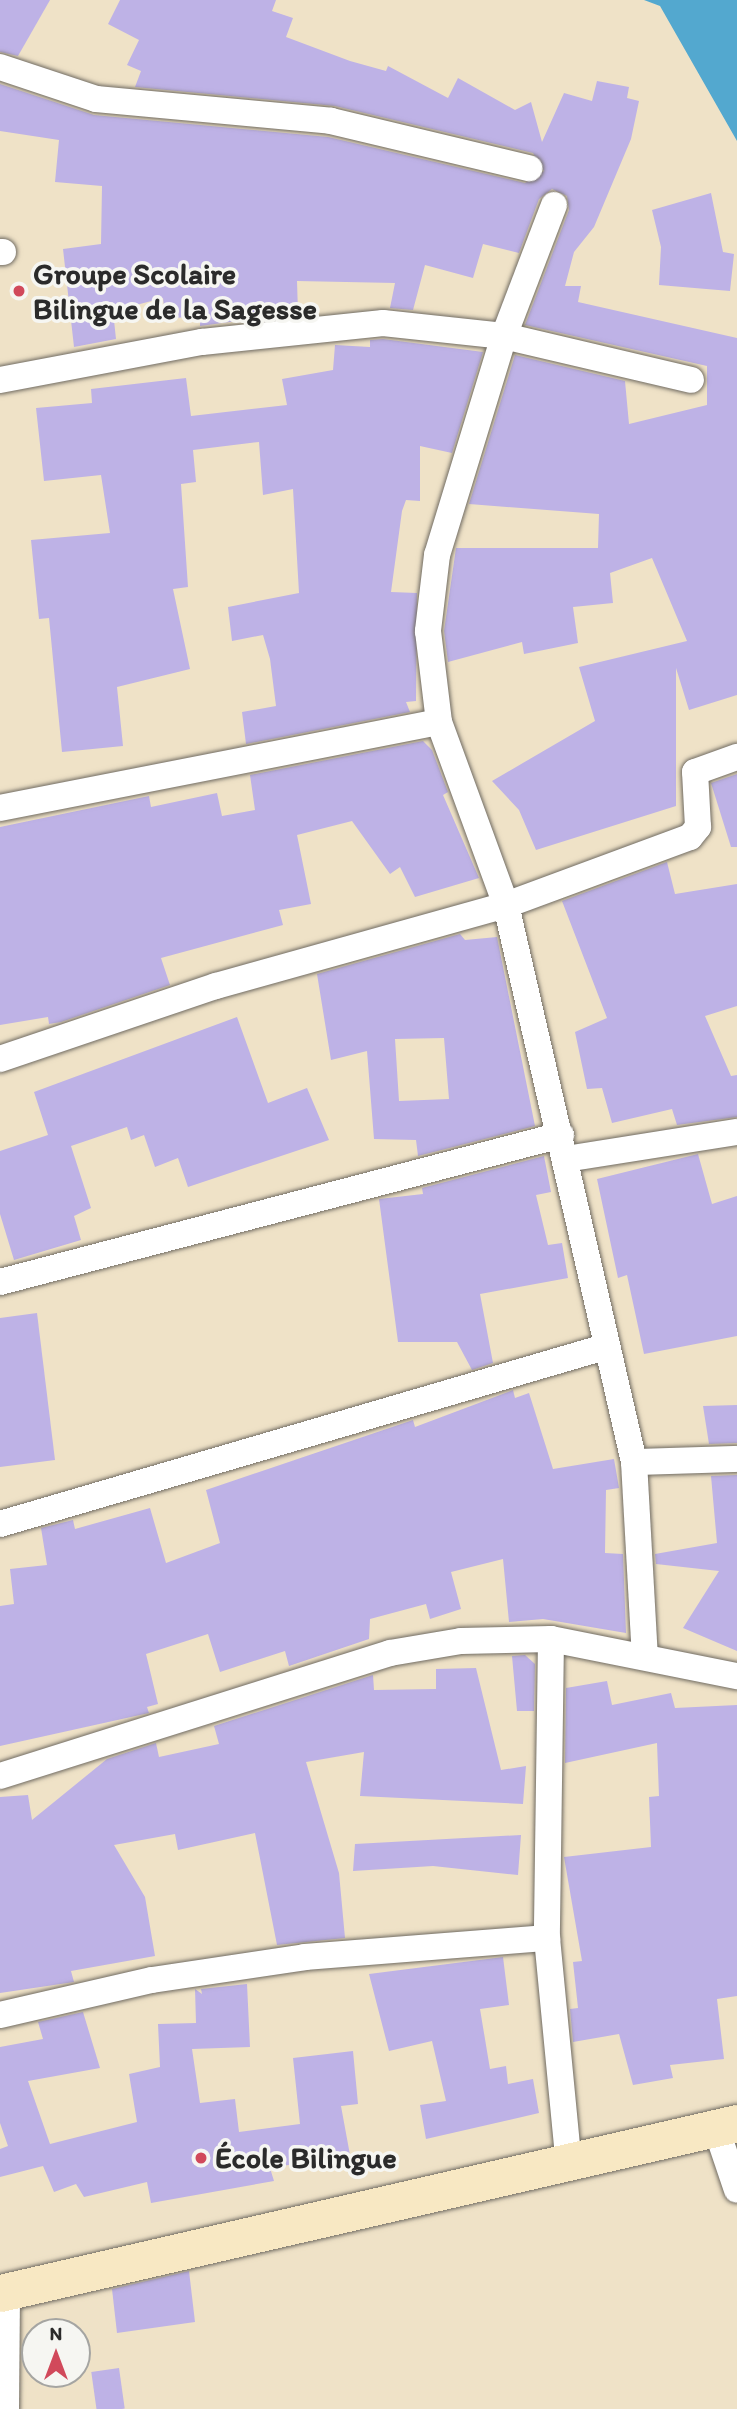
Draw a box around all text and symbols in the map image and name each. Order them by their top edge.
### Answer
place label: Groupe Scolaire Bilingue de la Sagesse [33,256,317,326]
marker: Groupe Scolaire Bilingue de la Sagesse [11,283,27,299]
place label: École Bilingue [215,2140,396,2176]
marker: École Bilingue [193,2150,209,2166]
north arrow [21,2318,91,2388]
text: N [50,2322,62,2345]

